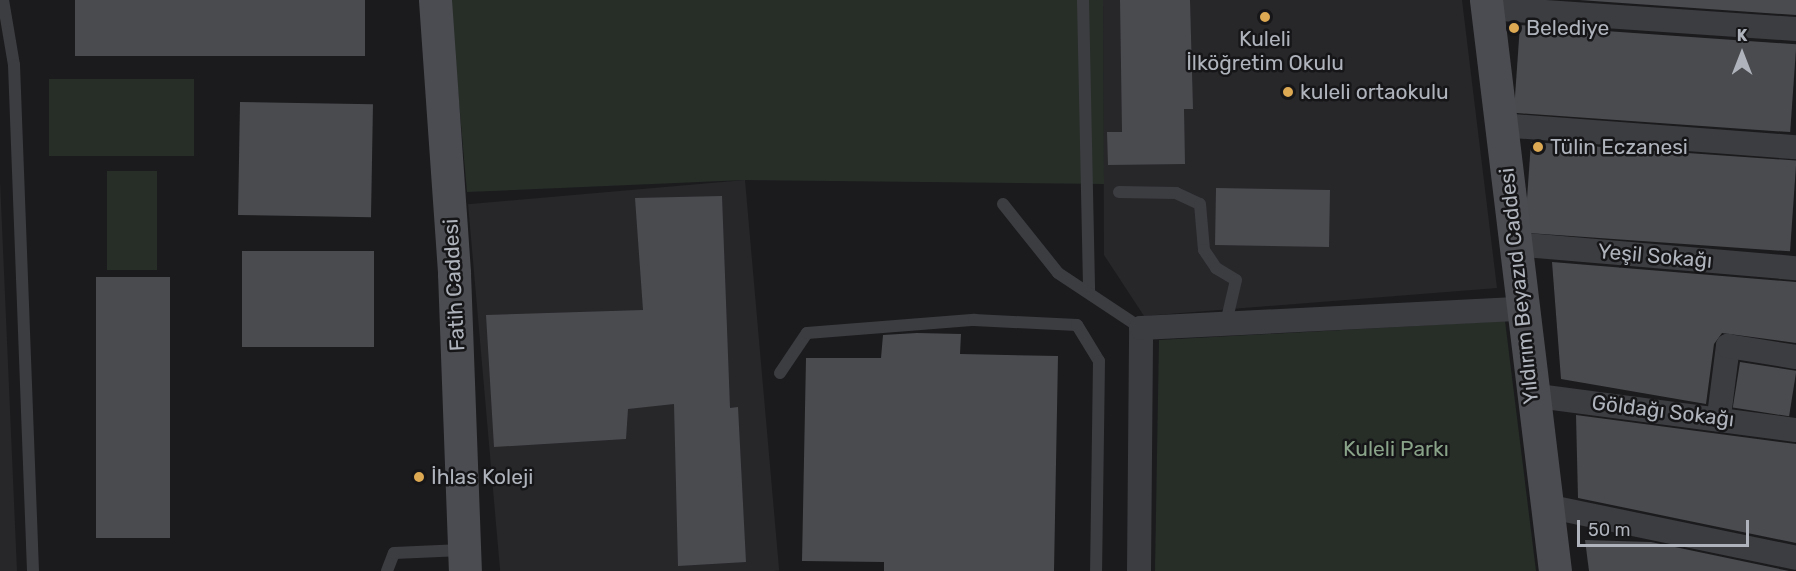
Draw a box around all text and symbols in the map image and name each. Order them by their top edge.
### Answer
marker: Kuleli İlköğretim Okulu [1258,10,1272,24]
place label: Belediye [1526,15,1609,41]
marker: Belediye [1507,21,1521,35]
north arrow [1712,24,1772,84]
place label: Kuleli İlköğretim Okulu [1186,26,1344,76]
text: K [1737,26,1747,45]
place label: kuleli ortaokulu [1300,79,1449,105]
marker: kuleli ortaokulu [1281,85,1295,99]
place label: Tülin Eczanesi [1550,134,1688,160]
marker: Tülin Eczanesi [1531,140,1545,154]
street label: Yıldırım Beyazıd Caddesi [1494,167,1544,405]
street label: Fatih Caddesi [438,218,470,352]
street label: Yeşil Sokağı [1597,238,1713,274]
street label: Göldağı Sokağı [1590,390,1736,432]
park label: Kuleli Parkı [1343,436,1449,462]
place label: İhlas Koleji [431,464,533,490]
marker: İhlas Koleji [412,470,426,484]
scale bar [1580,508,1752,546]
text: 50 m [1588,519,1631,541]

